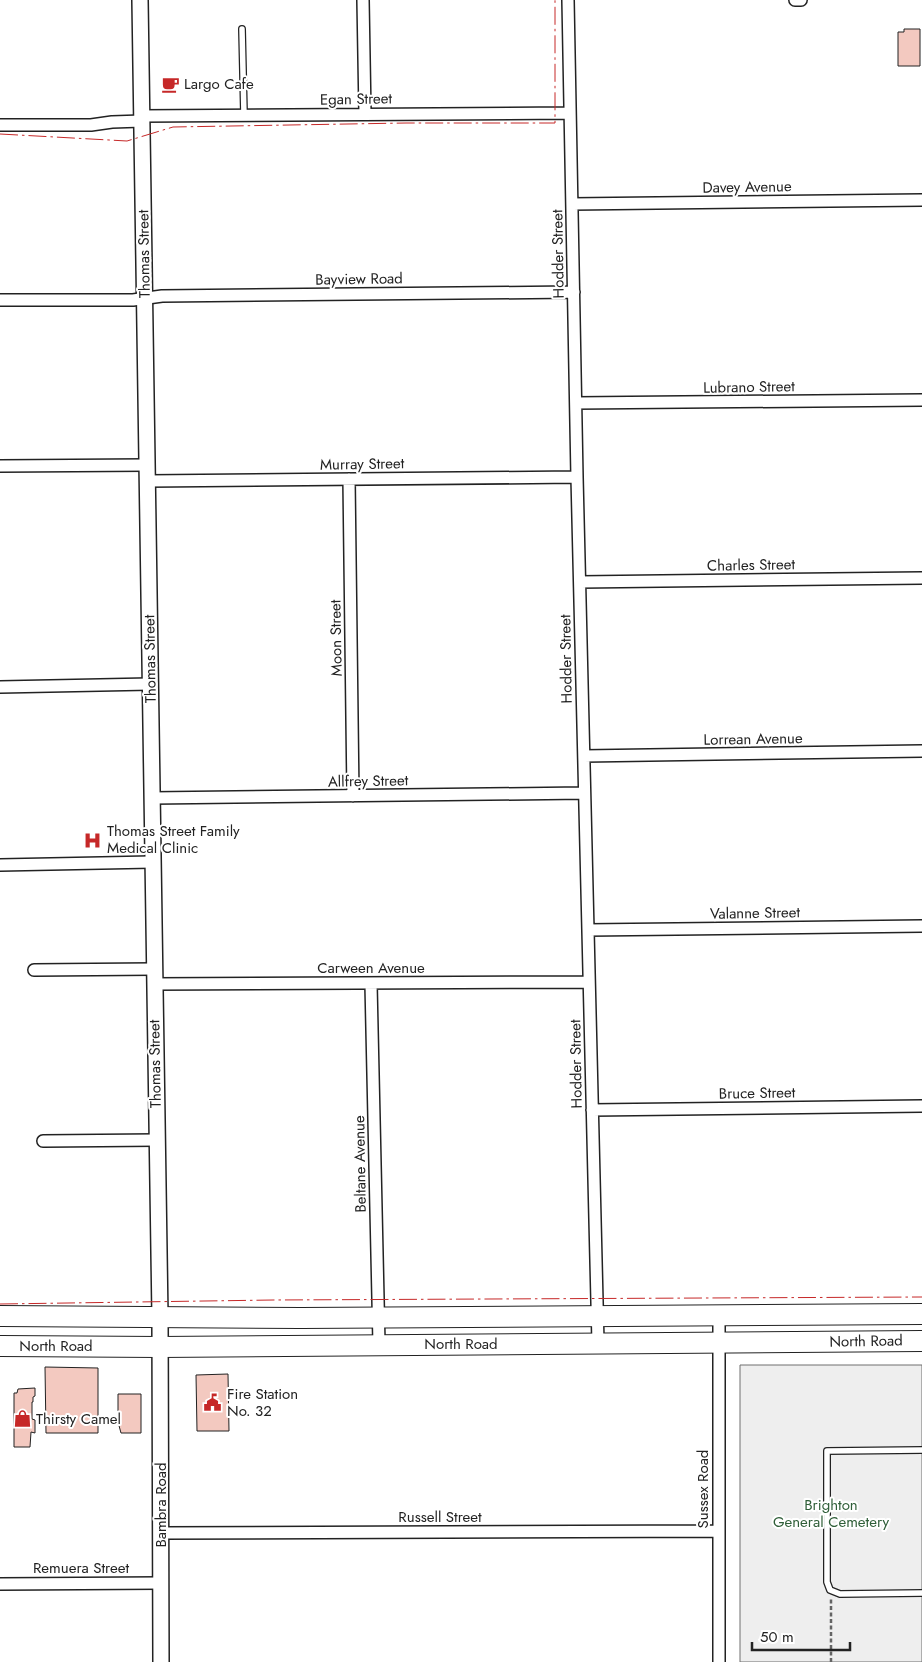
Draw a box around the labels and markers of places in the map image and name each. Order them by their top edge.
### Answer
place label: Largo Cafe [184,73,254,95]
cafe icon: Largo Cafe [160,74,180,94]
place label: Thomas Street Family Medical Clinic [107,820,240,859]
hospital icon: Thomas Street Family Medical Clinic [83,830,103,850]
place label: Fire Station No. 32 [227,1383,298,1422]
public building icon: Fire Station No. 32 [203,1393,223,1413]
place label: Thirsty Camel [36,1408,121,1430]
shop icon: Thirsty Camel [12,1409,32,1429]

